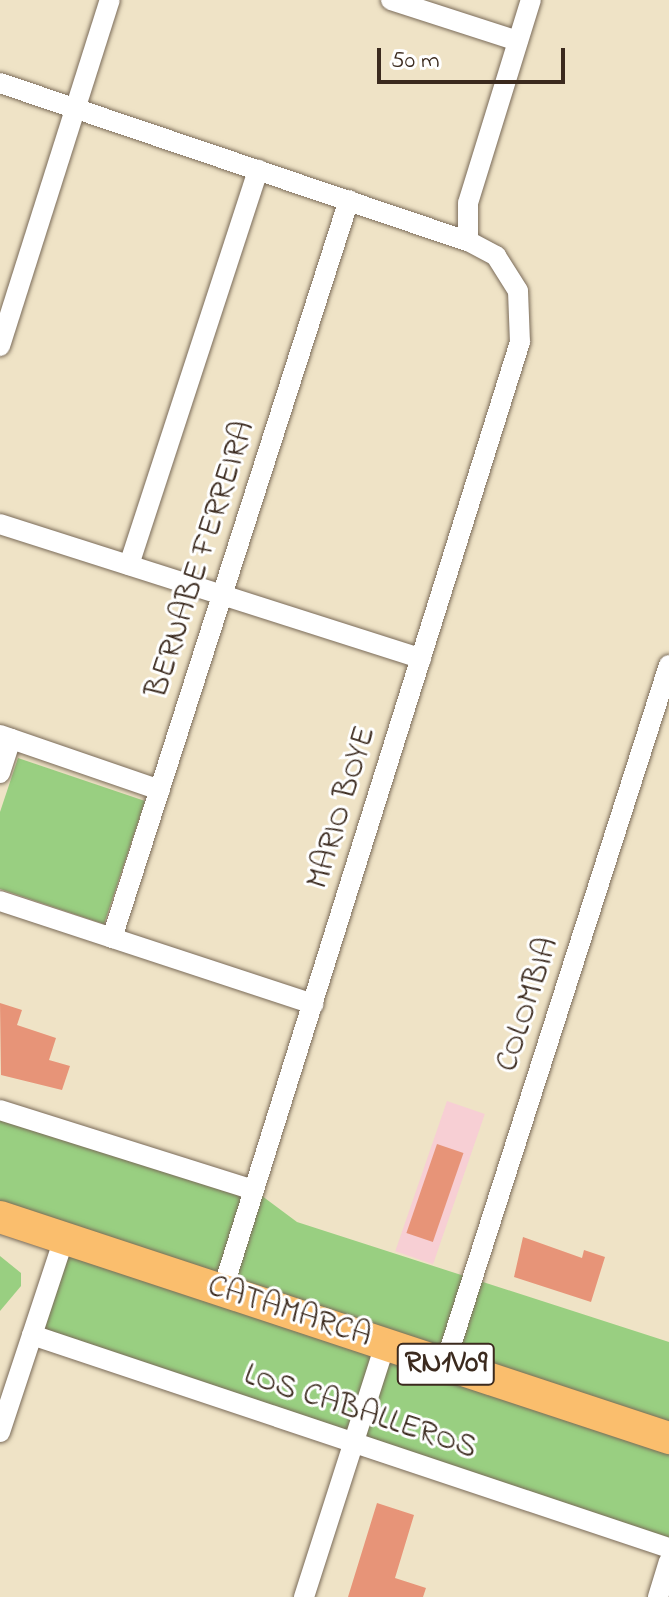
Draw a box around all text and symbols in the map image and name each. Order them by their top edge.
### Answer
scale bar [381,32,569,82]
text: 50 m [391,44,440,79]
street label: BERNABE FERREIRA [139,417,265,703]
street label: MARIO BOYE [300,722,386,894]
street label: COLOMBIA [489,933,569,1077]
street label: CATAMARCA [202,1269,376,1357]
road number: RN1V09 [396,1338,496,1390]
street label: LOS CABALLEROS [239,1357,481,1469]

